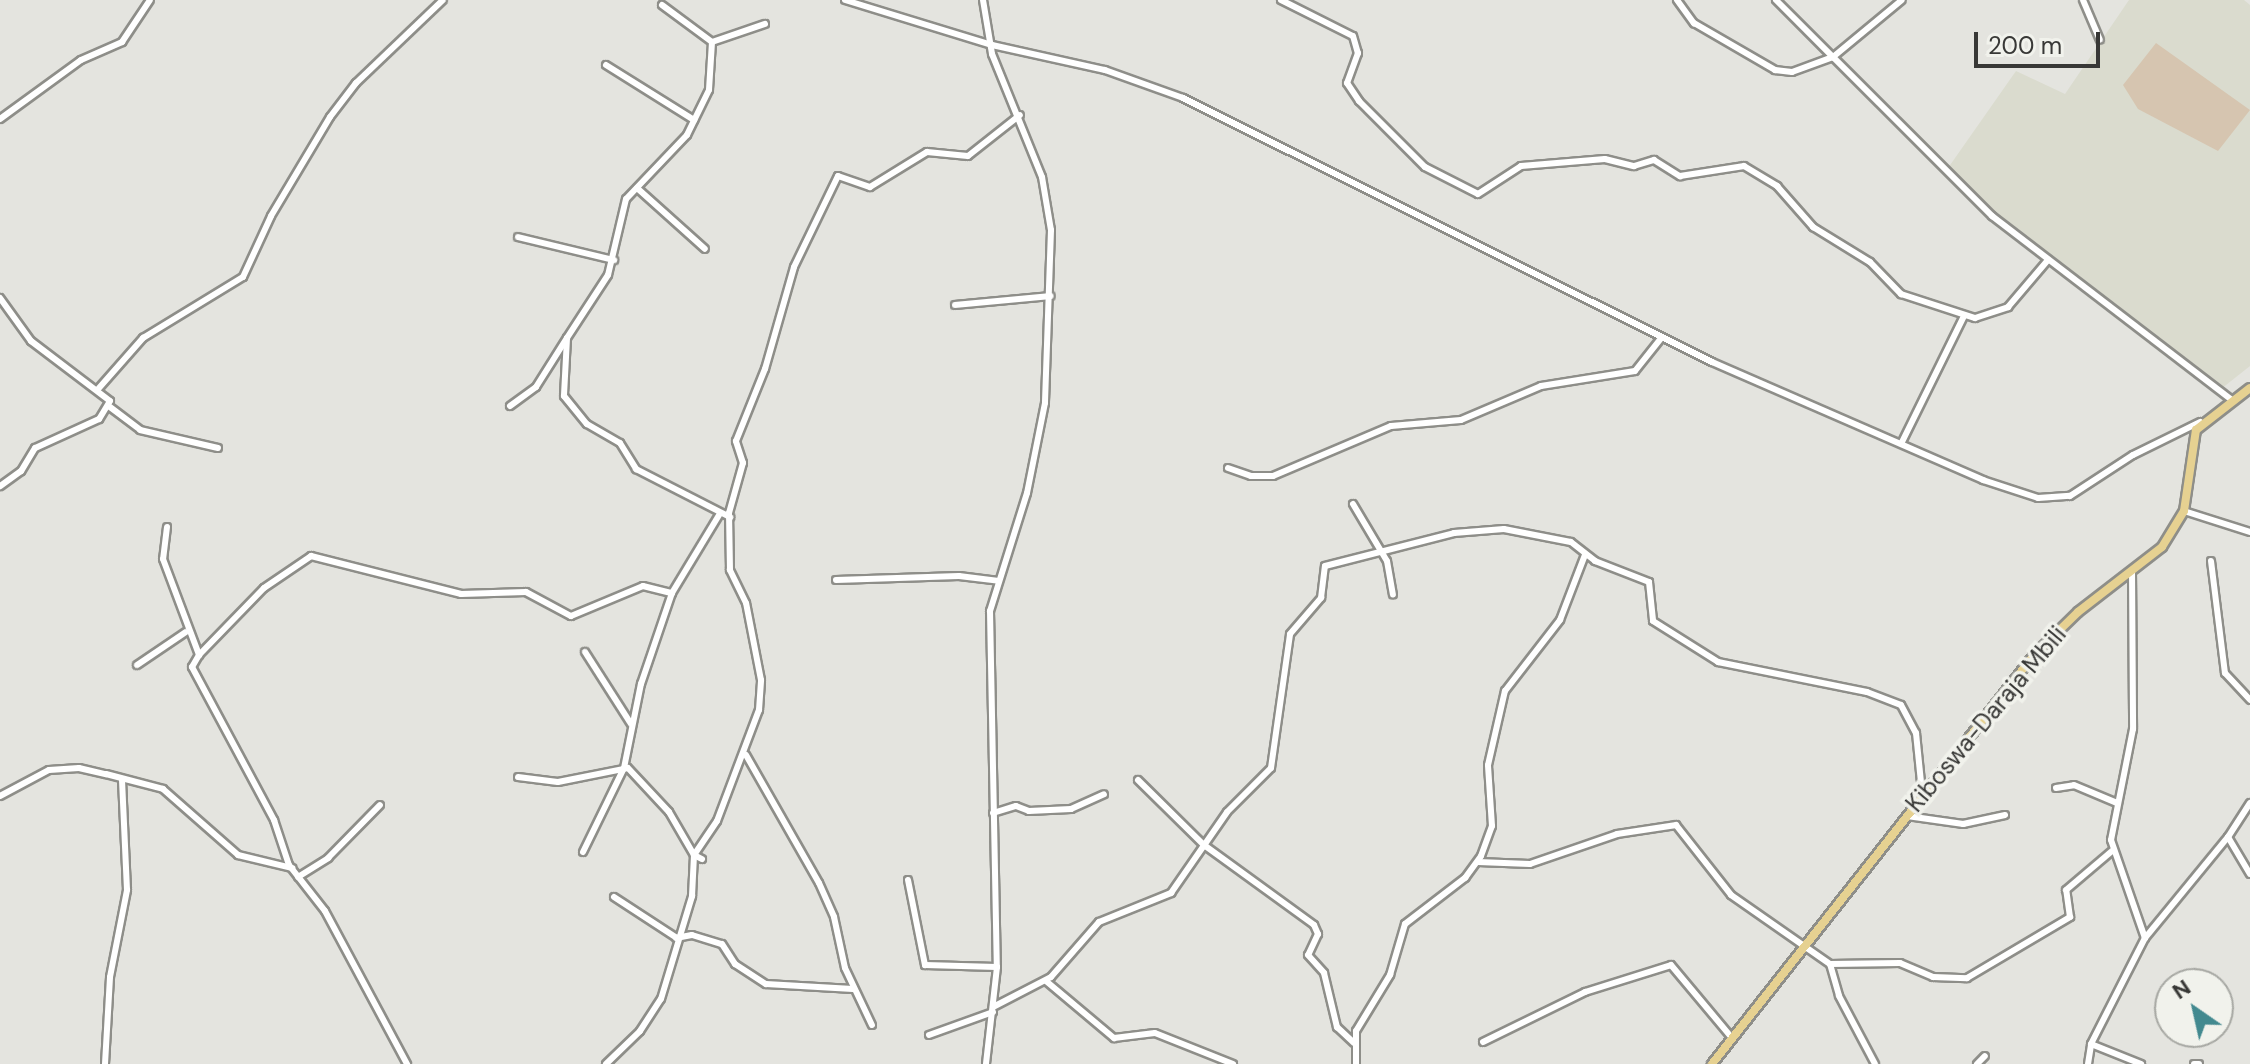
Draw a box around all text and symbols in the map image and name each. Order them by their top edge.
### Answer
scale bar [1978,16,2104,66]
text: 200 m [1988,30,2062,61]
street label: Kiboswa-Daraja Mbili [1900,620,2072,818]
north arrow [2154,968,2234,1048]
text: N [2167,973,2196,1006]

